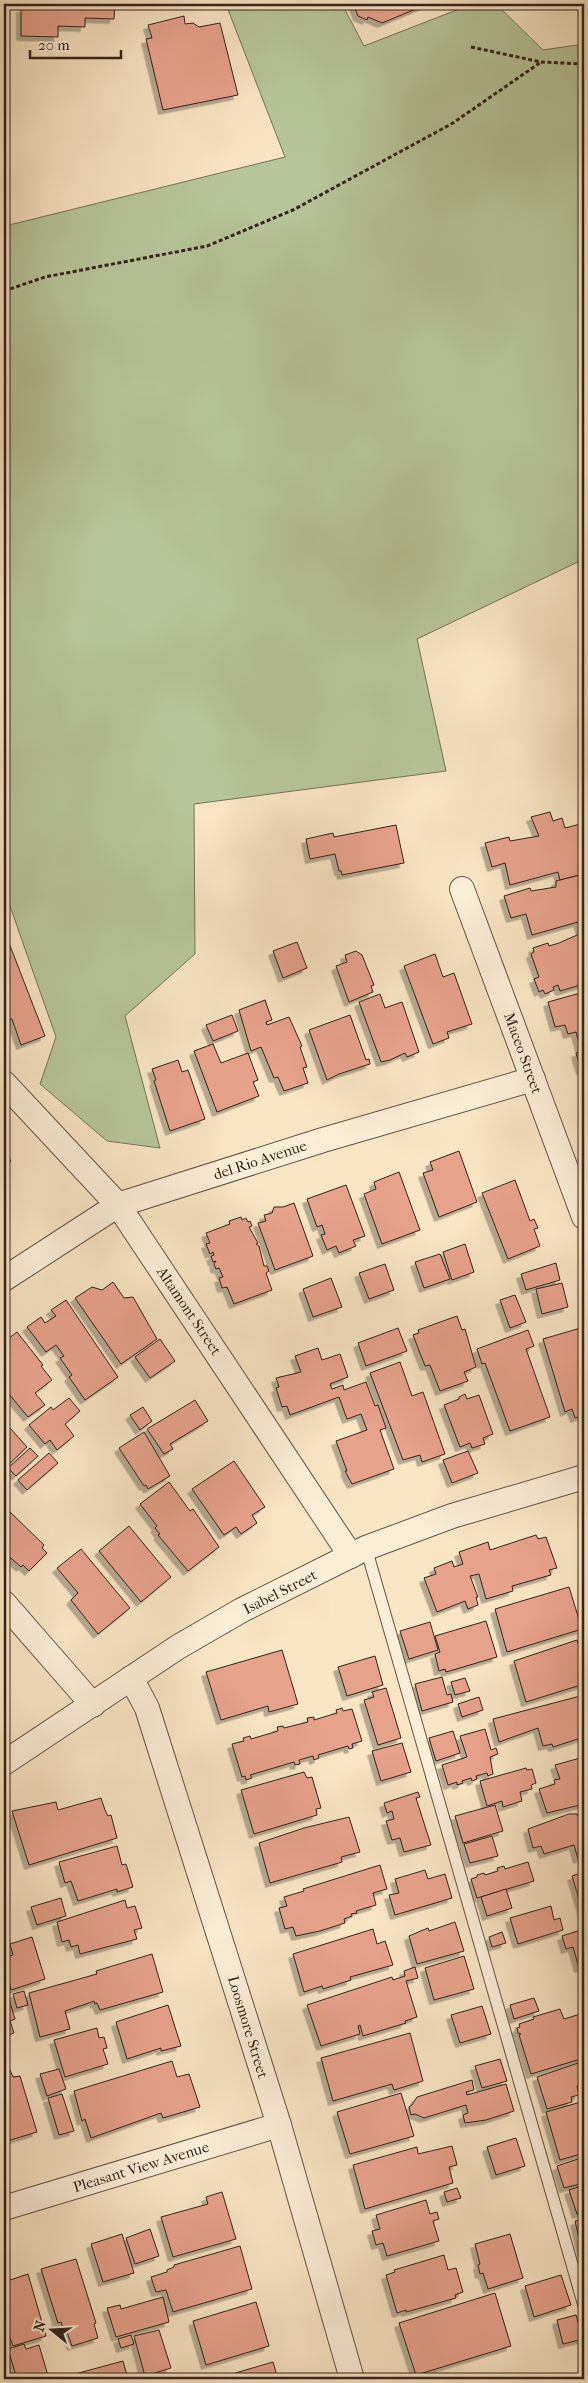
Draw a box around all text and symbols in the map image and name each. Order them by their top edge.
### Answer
scale bar [30,28,121,60]
text: 20 m [38,36,70,54]
street label: Maceo Street [500,1010,546,1097]
street label: del Rio Avenue [211,1136,310,1184]
street label: Altamont Street [152,1263,226,1359]
street label: Isabel Street [240,1565,321,1618]
street label: Loosmore Street [224,1974,272,2081]
street label: Pleasant View Avenue [71,2138,212,2196]
north arrow [28,2306,78,2356]
text: N [30,2318,50,2334]

